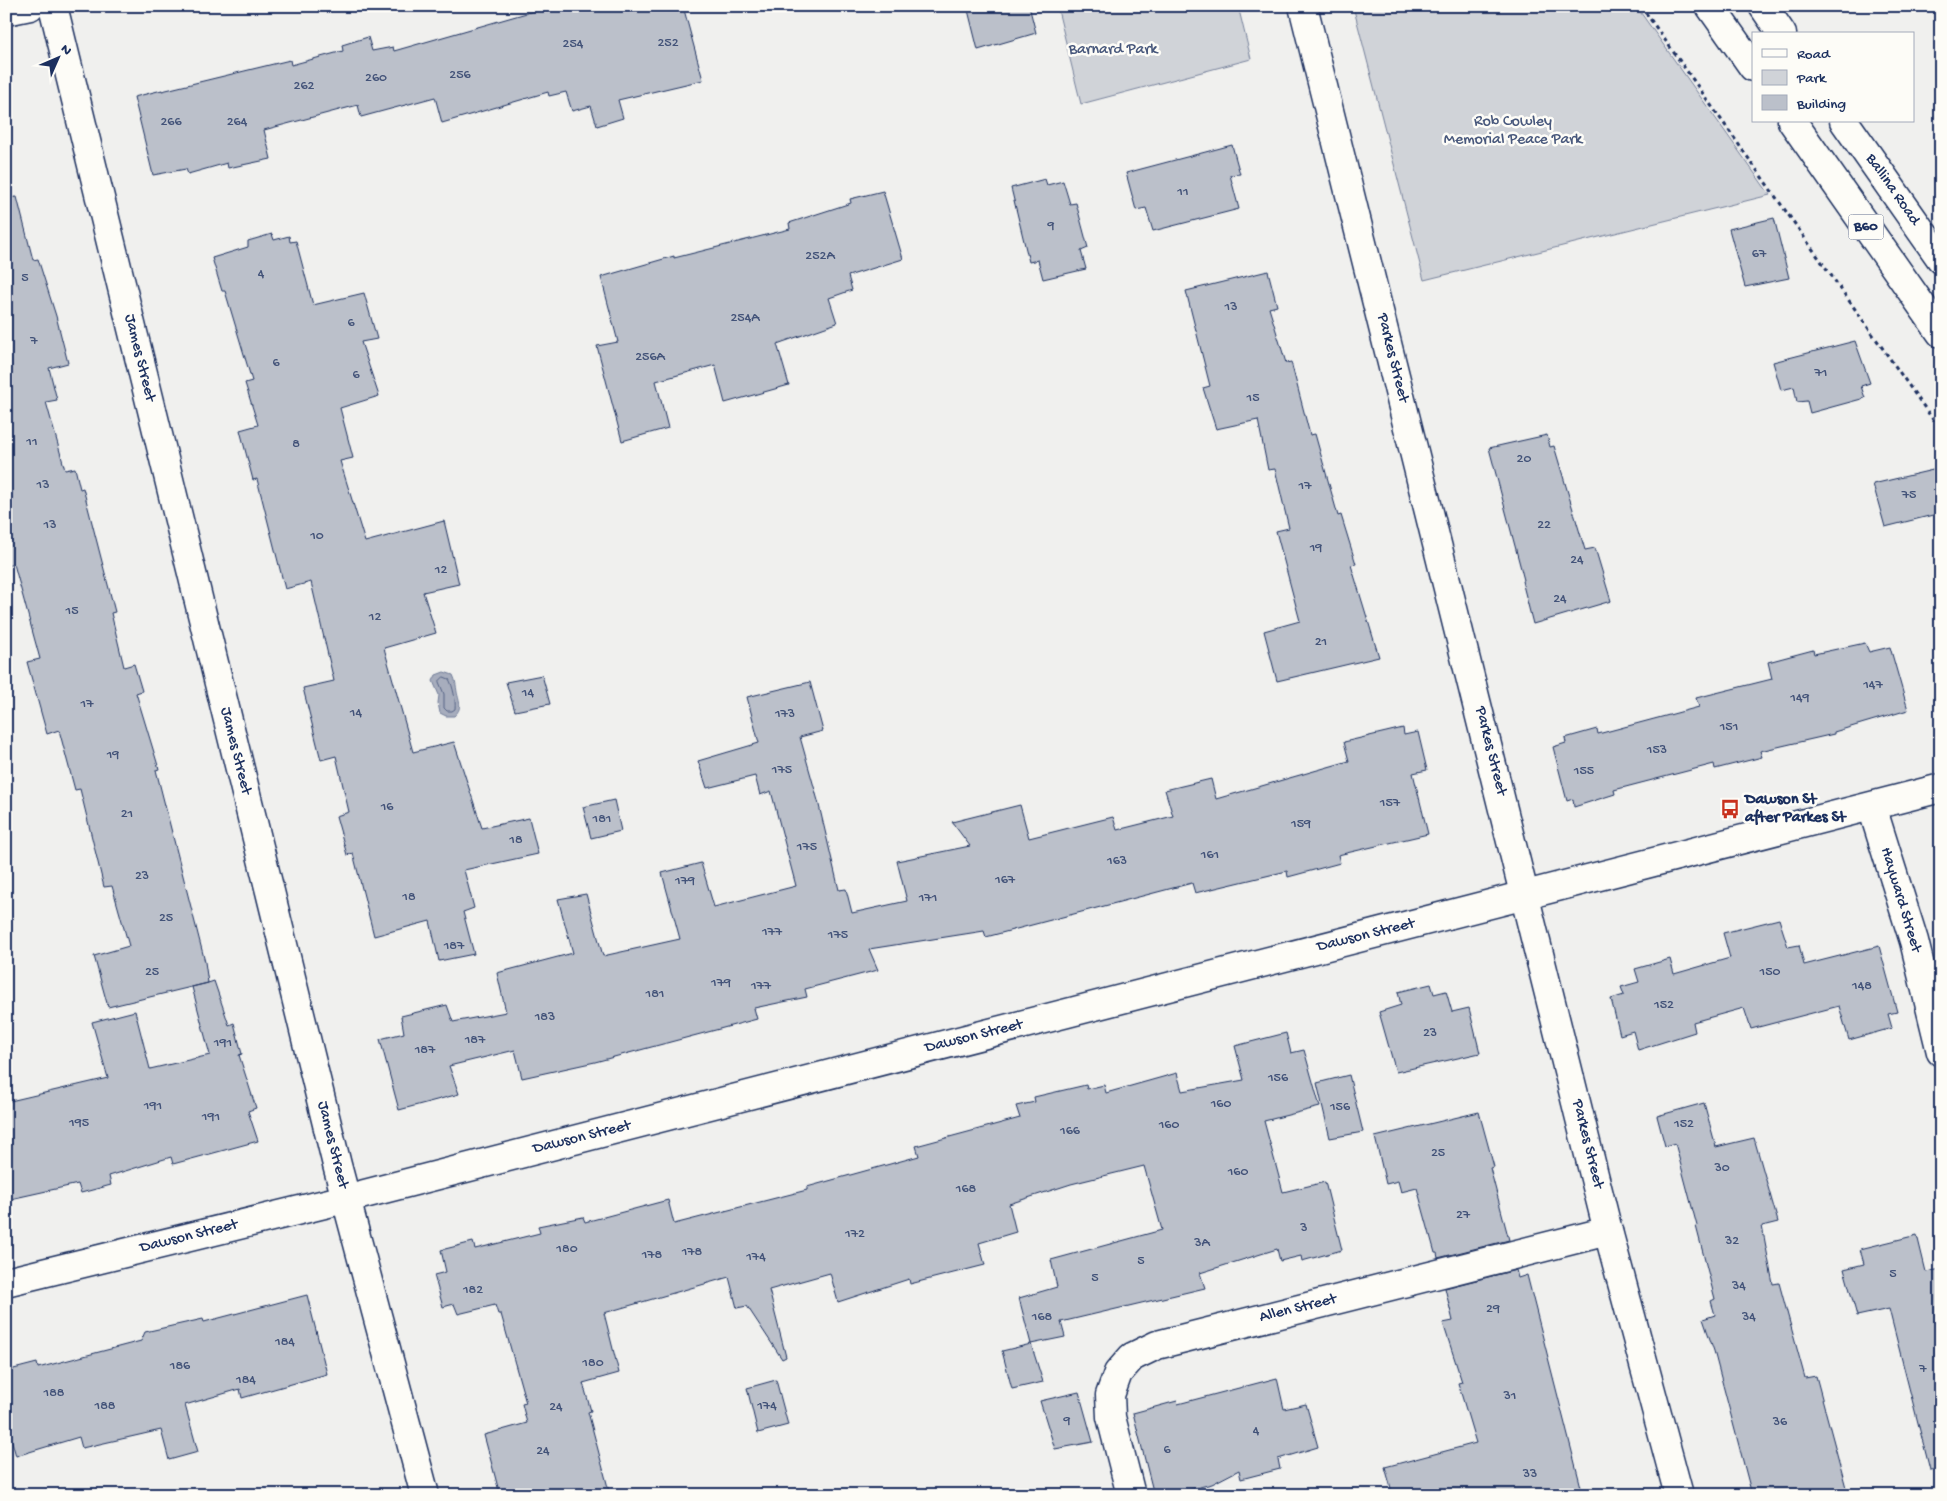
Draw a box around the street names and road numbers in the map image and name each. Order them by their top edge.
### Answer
street label: Ballina Road [1860,150,1924,231]
road number: B60 [1848,214,1884,240]
street label: Parkes Street [1372,311,1413,406]
street label: James Street [119,312,159,405]
street label: Parkes Street [1470,704,1511,799]
street label: James Street [215,705,255,798]
street label: Hayward Street [1875,845,1925,956]
street label: Dawson Street [1314,914,1418,958]
street label: Dawson Street [922,1015,1026,1059]
street label: Parkes Street [1567,1097,1608,1192]
street label: James Street [312,1099,352,1192]
street label: Dawson Street [530,1116,634,1160]
street label: Dawson Street [137,1215,241,1259]
street label: Allen Street [1257,1290,1340,1328]

